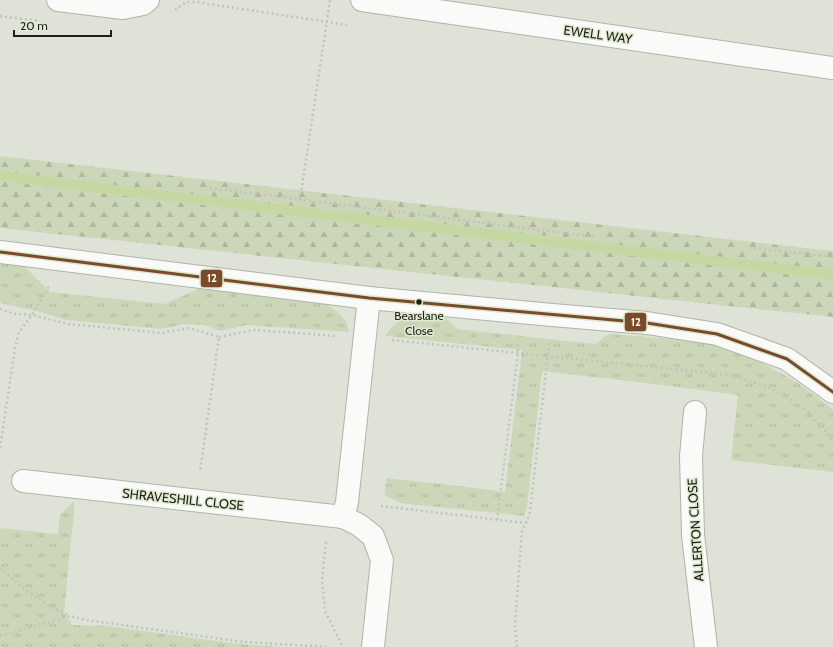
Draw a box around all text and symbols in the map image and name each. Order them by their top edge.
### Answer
scale bar [14,12,111,38]
text: 20 m [20,18,48,33]
street label: EWELL WAY [563,21,634,47]
line badge: 12 [200,269,223,288]
text: 12 [207,271,217,285]
marker: Bearslane Close [414,297,424,307]
place label: Bearslane Close [394,308,444,338]
line badge: 12 [624,312,647,332]
text: 12 [631,315,641,329]
street label: ALLERTON CLOSE [683,478,707,582]
street label: SHRAVESHILL CLOSE [121,485,245,513]

